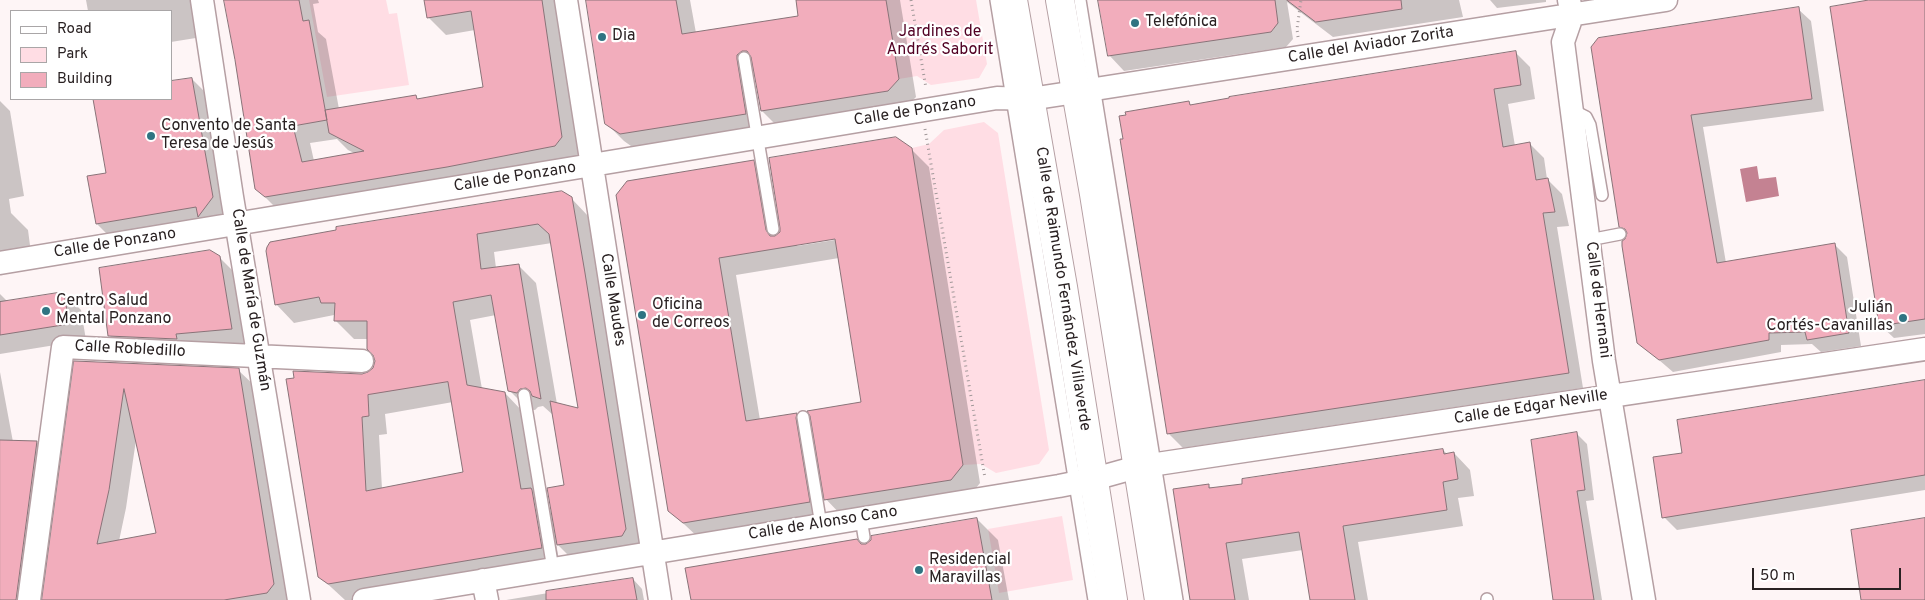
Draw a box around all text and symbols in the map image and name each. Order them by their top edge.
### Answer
legend [10,10,172,100]
place label: Telefónica [1145,13,1217,33]
marker: Telefónica [1129,17,1141,29]
text: Road [57,20,92,39]
park label: Jardines de Andrés Saborit [886,23,994,61]
street label: Calle del Aviador Zorita [1287,23,1455,69]
place label: Dia [612,27,635,47]
marker: Dia [596,31,608,43]
text: Park [57,45,88,64]
text: Building [57,70,112,89]
street label: Calle de Ponzano [852,93,978,131]
place label: Convento de Santa Teresa de Jesús [161,117,296,155]
marker: Convento de Santa Teresa de Jesús [145,130,157,142]
street label: Calle de Raimundo Fernández Villaverde [1030,145,1094,433]
street label: Calle de Ponzano [452,159,578,197]
street label: Calle de María de Guzmán [226,207,274,393]
street label: Calle de Ponzano [52,225,178,263]
street label: Calle de Hernani [1580,240,1614,360]
street label: Calle Maudes [595,252,629,348]
place label: Centro Salud Mental Ponzano [56,292,172,330]
place label: Oficina de Correos [652,296,730,334]
place label: Julián Cortés-Cavanillas [1766,299,1893,337]
marker: Centro Salud Mental Ponzano [40,305,52,317]
marker: Oficina de Correos [636,309,648,321]
marker: Julián Cortés-Cavanillas [1897,312,1909,324]
street label: Calle Robledillo [74,338,186,362]
street label: Calle de Edgar Neville [1453,386,1609,430]
street label: Calle de Alonso Cano [747,503,899,545]
place label: Residencial Maravillas [929,551,1011,589]
scale bar [1755,558,1904,590]
marker: Residencial Maravillas [913,564,925,576]
text: 50 m [1760,567,1795,586]

